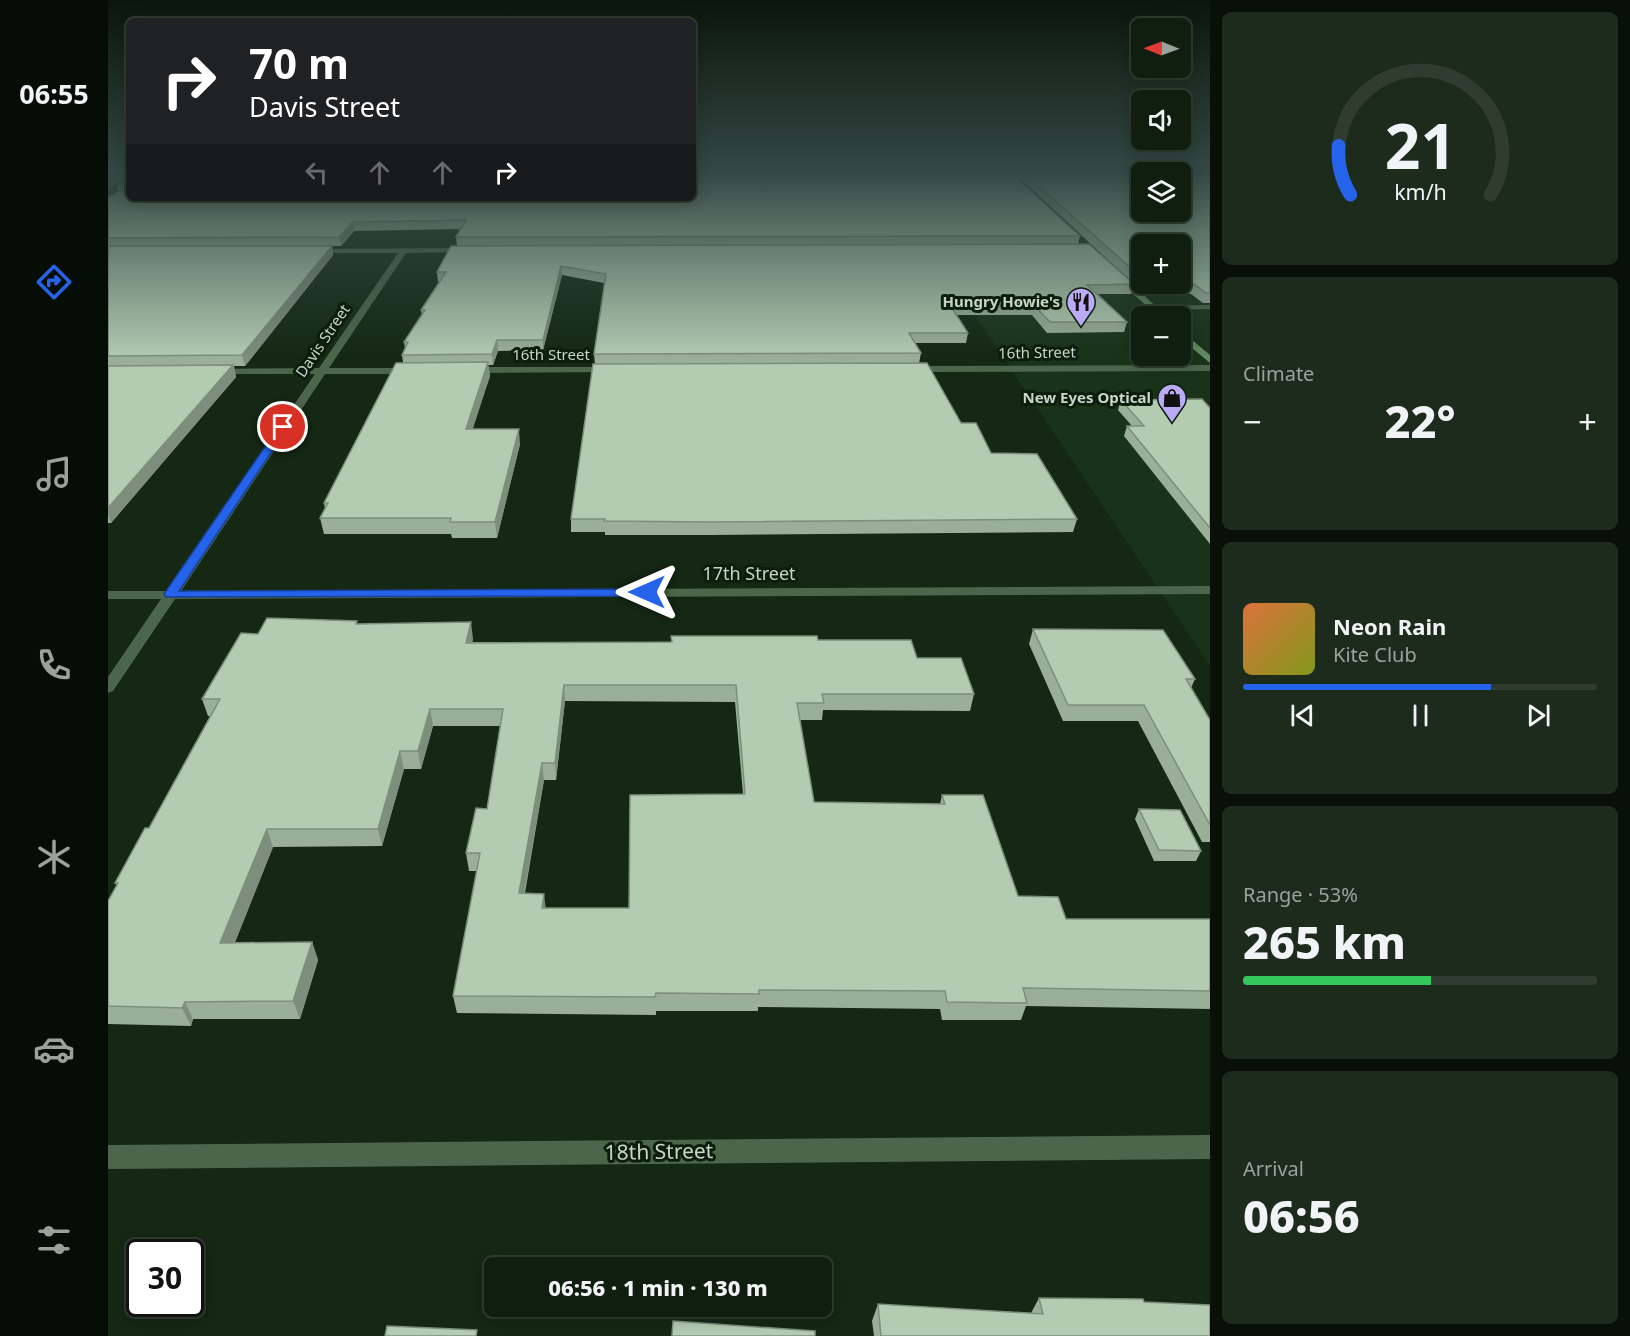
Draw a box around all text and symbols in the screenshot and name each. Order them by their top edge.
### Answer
north arrow [1131,18,1191,78]
map controls [1131,18,1191,366]
text: 70 m [249,34,349,91]
icon: right [150,42,228,120]
text: 06:55 [19,75,89,112]
text: Davis Street [249,88,400,125]
button: sound [1131,90,1191,150]
text: 21 [1384,103,1456,188]
icon: left [300,156,333,189]
icon: ahead [363,156,396,189]
icon: ahead [426,156,459,189]
icon: right [489,156,522,189]
button: layers [1131,162,1191,222]
text: km/h [1394,178,1446,207]
button: + [1131,234,1191,294]
icon: directions [33,261,75,303]
restaurant icon: Hungry Howie's [1065,286,1097,328]
place label: Hungry Howie's [943,291,1060,311]
street label: Davis Street [290,300,354,381]
button: − [1131,306,1191,366]
street label: 16th Street [998,341,1077,363]
street label: 16th Street [512,344,590,364]
text: Climate [1243,360,1314,387]
shop icon: New Eyes Optical [1156,382,1188,424]
place label: New Eyes Optical [1023,387,1151,407]
text: 22° [1384,390,1456,451]
text: − [1243,399,1262,444]
text: + [1578,399,1597,444]
pin [257,401,308,452]
icon: arrive [266,410,299,443]
icon: music [33,453,75,495]
position arrow [615,560,679,624]
street label: 17th Street [702,561,796,585]
text: Neon Rain [1333,611,1446,641]
text: Kite Club [1333,641,1417,668]
icon: phone [33,644,75,686]
icon: previous [1286,699,1319,732]
icon: pause [1404,699,1437,732]
icon: next [1522,699,1555,732]
icon: climate [33,836,75,878]
text: Range · 53% [1243,881,1358,908]
text: 265 km [1243,911,1406,972]
icon: car [33,1028,75,1070]
street label: 18th Street [604,1136,714,1166]
text: Arrival [1243,1155,1304,1182]
text: 06:56 [1243,1185,1360,1246]
icon: filters [33,1219,75,1261]
speed limit sign: 30 [126,1239,204,1317]
text: 06:56 · 1 min · 130 m [548,1272,768,1302]

